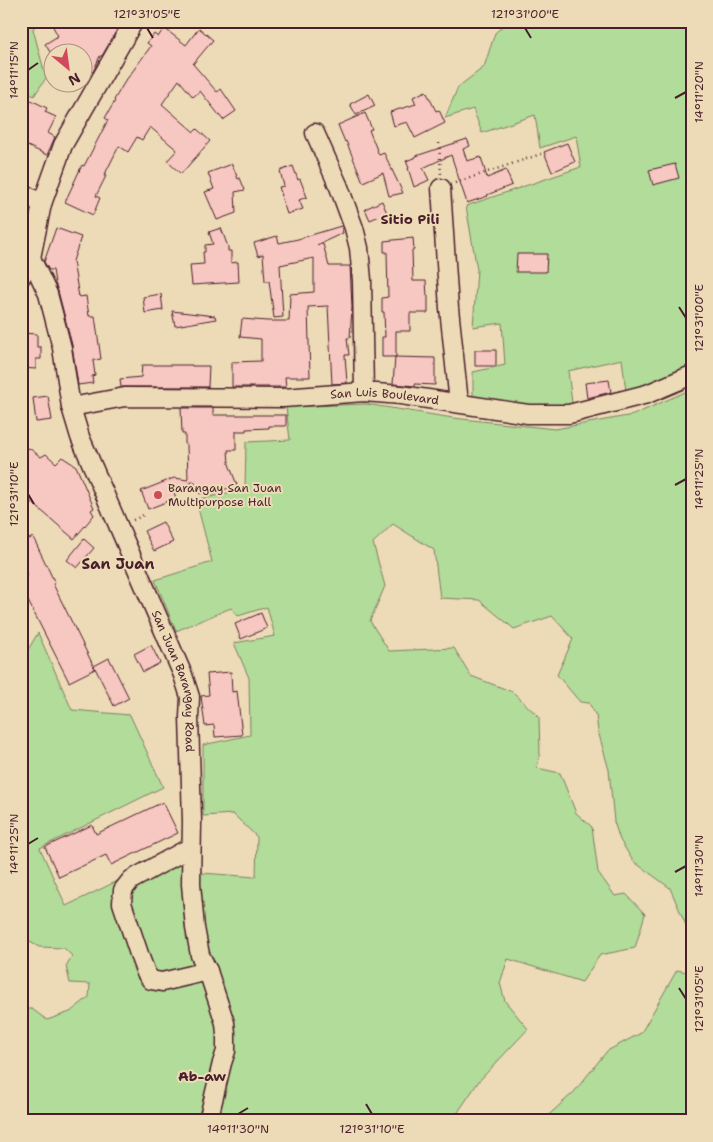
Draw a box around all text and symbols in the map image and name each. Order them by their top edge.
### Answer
text: 121°31'05"E [114,6,180,22]
text: 121°31'00"E [491,6,559,22]
text: 14°11'15"N [6,41,22,99]
north arrow [42,42,92,92]
text: 14°11'20"N [691,61,707,123]
text: N [65,69,84,90]
district label: Sitio Pili [380,210,440,228]
text: 121°31'00"E [691,284,707,352]
street label: San Luis Boulevard [330,384,441,409]
text: 14°11'25"N [691,449,707,509]
text: 121°31'10"E [6,462,22,526]
place label: Barangay San Juan Multipurpose Hall [168,480,282,510]
marker: Barangay San Juan Multipurpose Hall [152,489,164,501]
district label: San Juan [82,554,154,574]
street label: San Juan Barangay Road [148,608,198,753]
text: 14°11'25"N [6,814,22,874]
text: 14°11'30"N [691,835,707,897]
text: 121°31'05"E [691,966,707,1032]
district label: Ab-aw [178,1067,226,1085]
text: 14°11'30"N [207,1121,269,1137]
text: 121°31'10"E [340,1121,404,1137]

